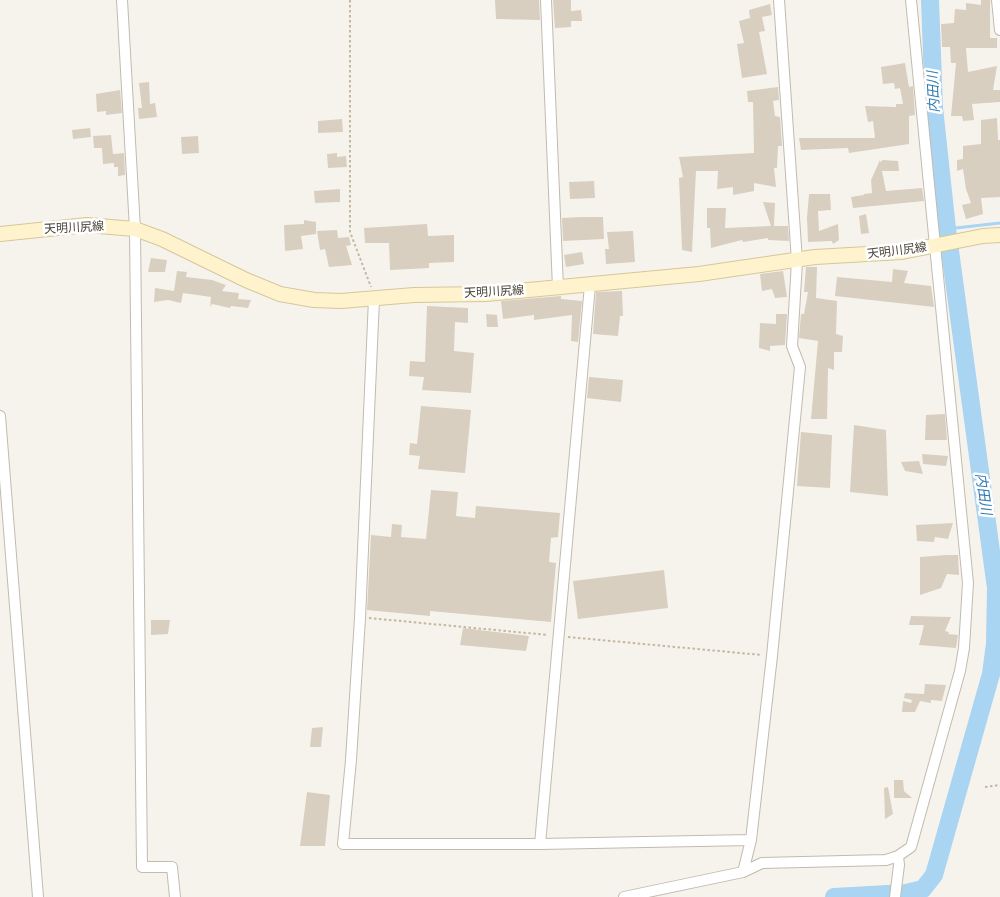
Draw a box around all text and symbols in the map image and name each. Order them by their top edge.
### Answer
water label: 内田川 [925,71,943,113]
street label: 天明川尻線 [44,219,104,237]
street label: 天明川尻線 [866,240,928,262]
street label: 天明川尻線 [464,283,524,301]
water label: 内田川 [972,472,994,516]

